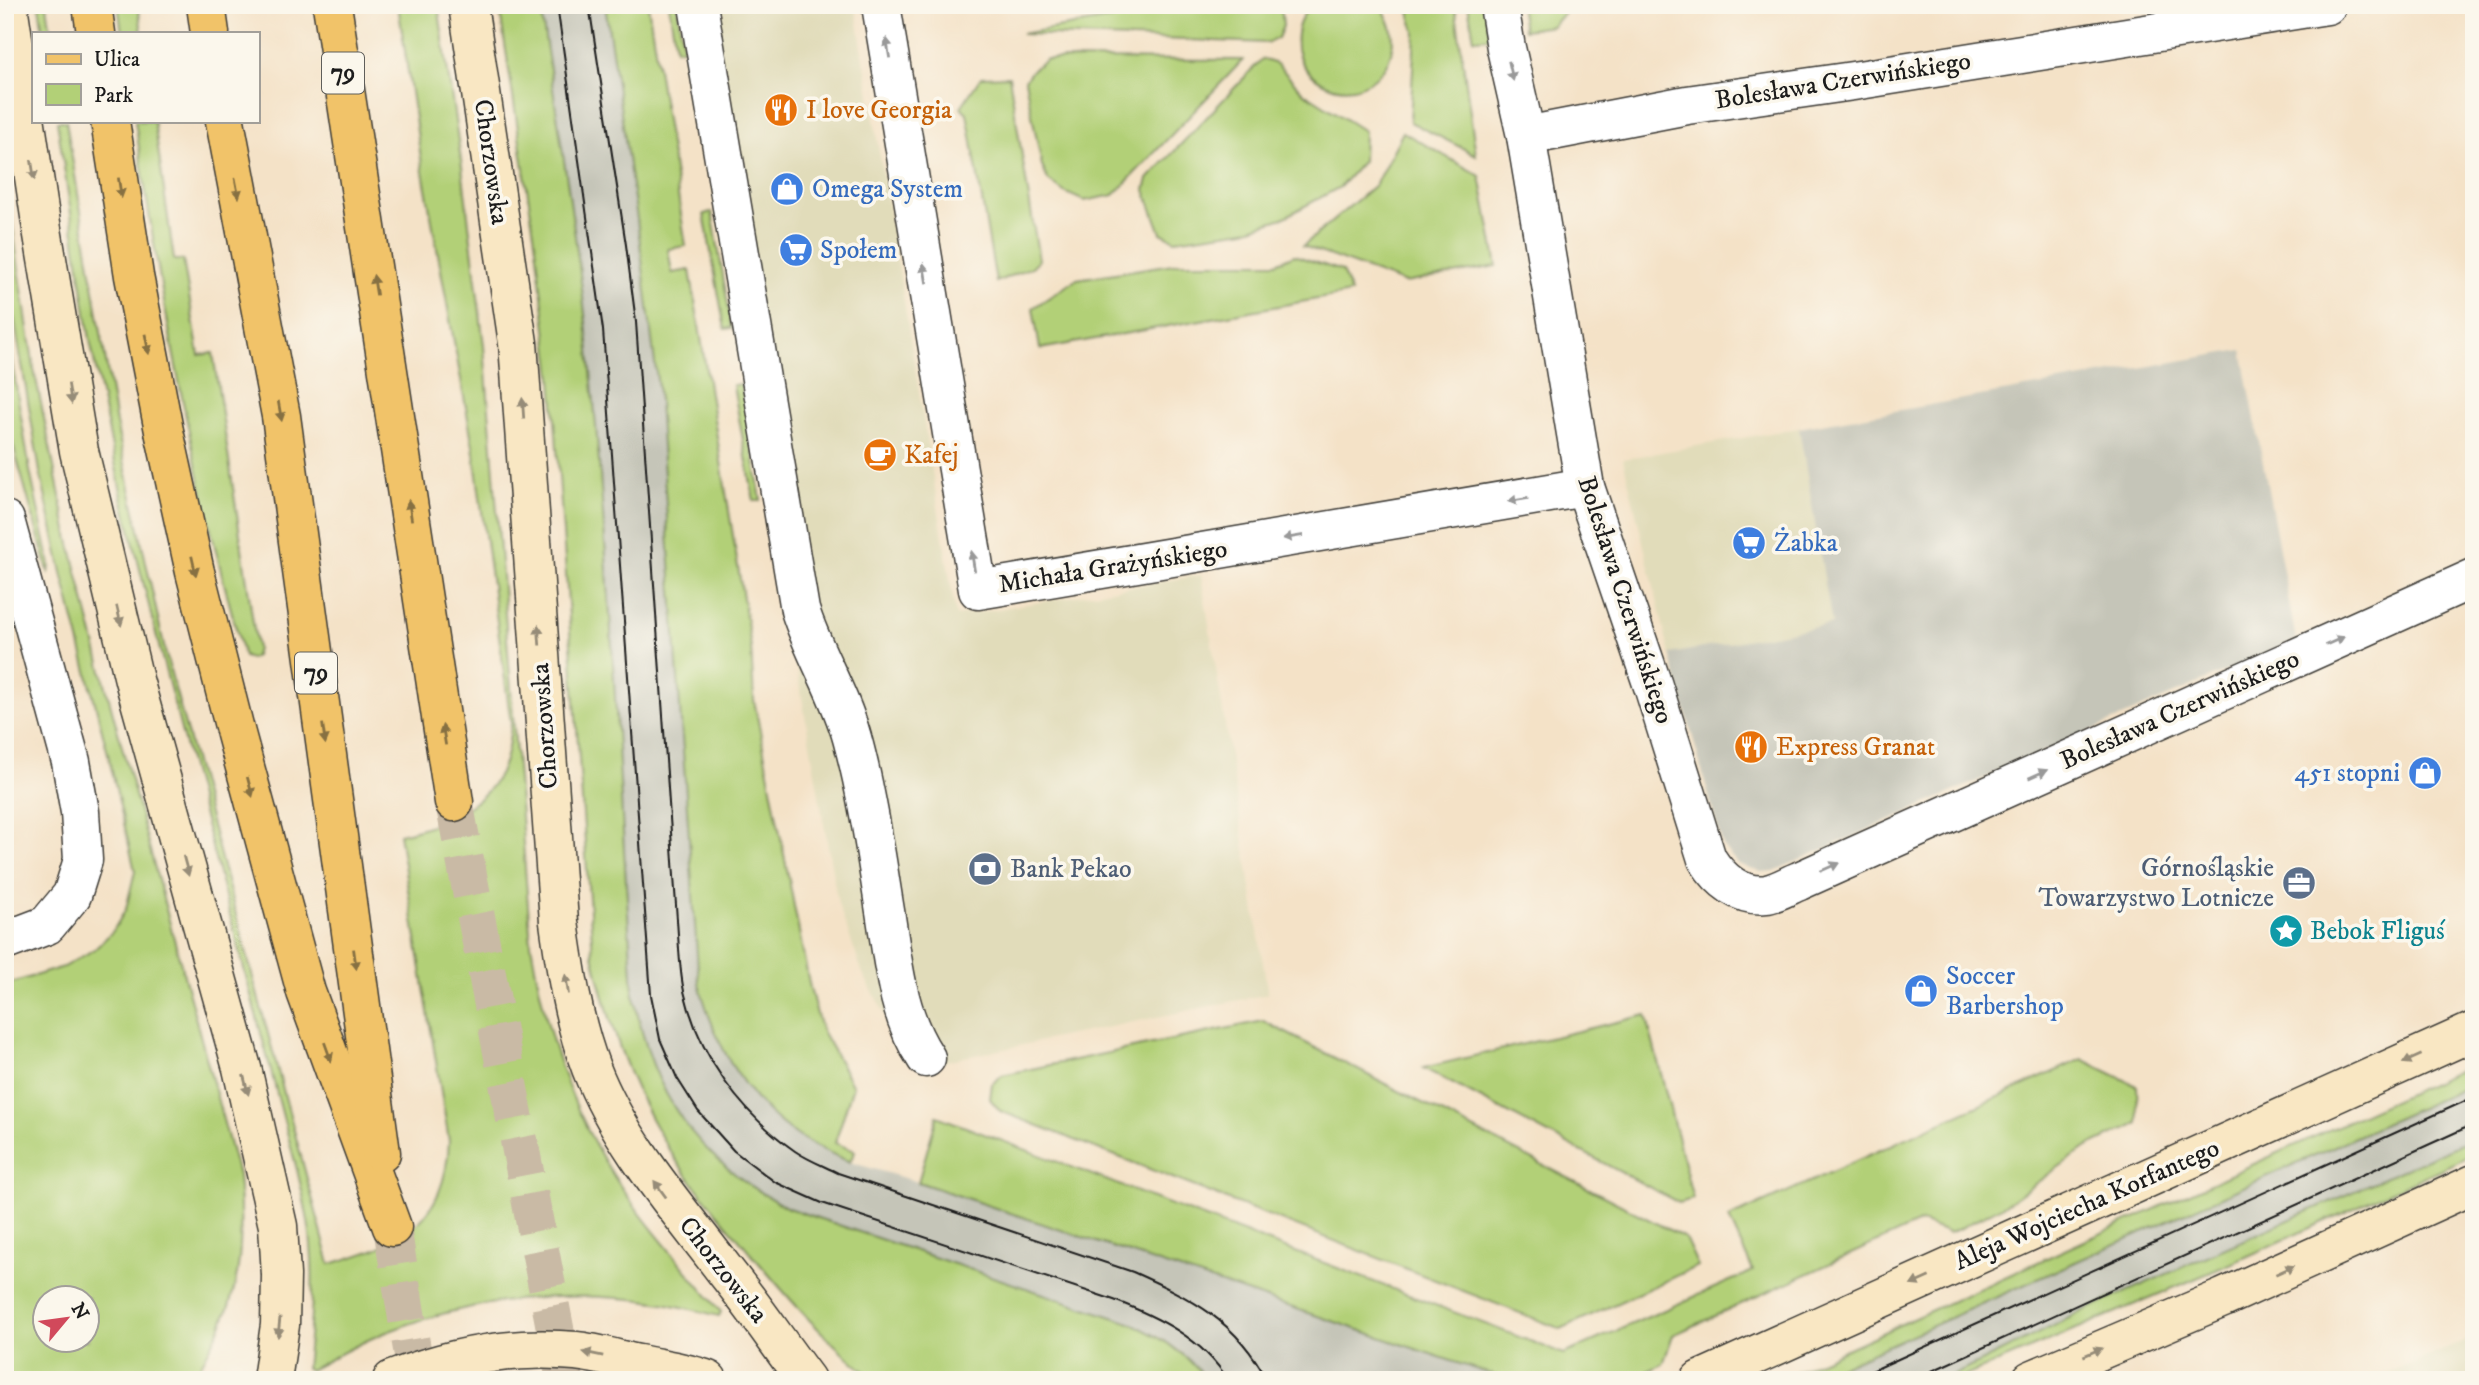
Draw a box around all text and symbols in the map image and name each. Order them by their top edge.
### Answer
legend [32,32,259,122]
one-way arrow [882,37,893,59]
street label: Bolesława Czerwińskiego [1713,44,1973,118]
text: Ulica [94,47,140,73]
road number: 79 [322,52,364,94]
one-way arrow [1506,60,1517,82]
text: Park [94,83,134,109]
restaurant icon: I love Georgia [762,91,800,129]
place label: I love Georgia [806,94,952,127]
street label: Chorzowska [466,97,516,227]
one-way arrow [28,159,39,181]
shop icon: Omega System [768,170,806,208]
place label: Omega System [812,173,963,206]
one-way arrow [115,177,126,199]
one-way arrow [232,177,243,199]
supermarket icon: Społem [777,231,815,269]
place label: Społem [820,234,897,267]
one-way arrow [919,261,930,283]
one-way arrow [369,274,380,296]
one-way arrow [142,333,153,355]
one-way arrow [65,383,76,405]
one-way arrow [517,397,528,419]
one-way arrow [274,400,285,422]
cafe icon: Kafej [861,436,899,474]
place label: Kafej [904,439,959,472]
street label: Bolesława Czerwińskiego [1569,472,1681,728]
one-way arrow [1507,495,1529,506]
one-way arrow [404,499,415,521]
supermarket icon: Żabka [1730,524,1768,562]
place label: Żabka [1774,527,1838,560]
one-way arrow [1282,532,1304,543]
street label: Michała Grażyńskiego [996,533,1230,601]
one-way arrow [967,549,978,571]
one-way arrow [189,555,200,577]
one-way arrow [114,605,125,627]
one-way arrow [533,624,544,646]
one-way arrow [2325,635,2345,647]
street label: Bolesława Czerwińskiego [2055,642,2305,778]
road number: 79 [295,652,337,694]
street label: Chorzowska [524,662,566,790]
one-way arrow [319,723,330,745]
one-way arrow [438,724,449,746]
restaurant icon: Express Granat [1732,728,1770,766]
place label: Express Granat [1776,731,1935,764]
shop icon: 451 stopni [2406,754,2444,792]
place label: 451 stopni [2294,757,2400,790]
one-way arrow [2028,768,2048,780]
one-way arrow [245,776,256,798]
bank icon: Bank Pekao [966,850,1004,888]
place label: Górnośląskie Towarzystwo Lotnicze [2039,852,2274,915]
place label: Bank Pekao [1010,853,1132,886]
one-way arrow [181,855,192,877]
one-way arrow [1820,861,1841,872]
office icon: Górnośląskie Towarzystwo Lotnicze [2280,864,2318,902]
place icon: Bebok Fliguś [2267,912,2305,950]
place label: Bebok Fliguś [2310,915,2446,948]
one-way arrow [350,948,361,970]
place label: Soccer Barbershop [1946,960,2064,1023]
shop icon: Soccer Barbershop [1902,972,1940,1010]
one-way arrow [561,973,572,995]
one-way arrow [322,1041,333,1062]
one-way arrow [2401,1054,2422,1065]
one-way arrow [241,1074,252,1096]
street label: Aleja Wojciecha Korfantego [1949,1132,2225,1278]
one-way arrow [654,1180,668,1198]
street label: Chorzowska [671,1210,775,1330]
one-way arrow [2275,1264,2295,1276]
one-way arrow [1910,1275,1930,1287]
north arrow [32,1284,102,1354]
text: N [66,1299,94,1324]
one-way arrow [274,1317,285,1339]
one-way arrow [2083,1346,2103,1358]
one-way arrow [582,1349,604,1360]

